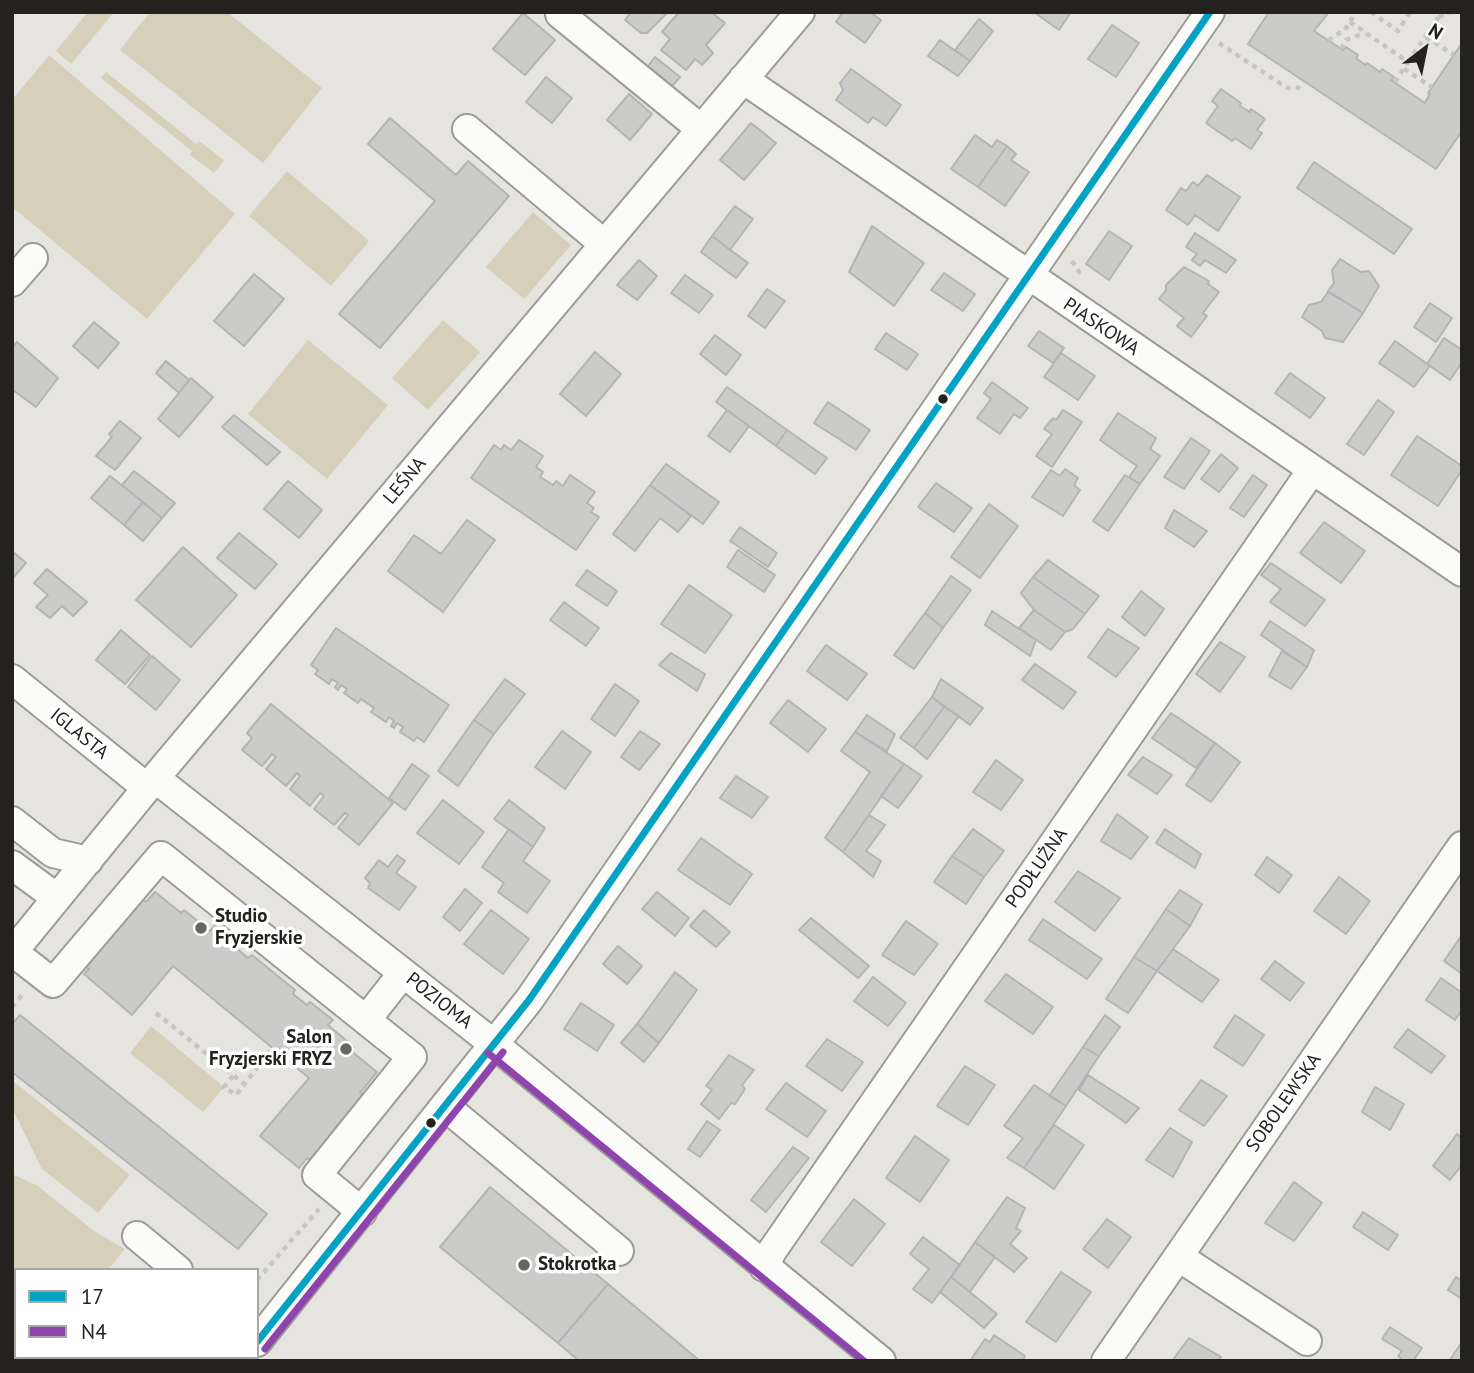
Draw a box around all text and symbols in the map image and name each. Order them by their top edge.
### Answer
north arrow [1390,14,1460,84]
text: N [1424,18,1448,45]
street label: PIASKOWA [1059,293,1143,361]
unlabelled marker [936,392,950,406]
street label: LEŚNA [379,453,431,509]
street label: IGLASTA [45,704,113,764]
street label: PODŁUŻNA [1001,824,1073,912]
place label: Studio Fryzjerskie [215,906,303,950]
marker: Studio Fryzjerskie [193,920,209,936]
street label: POZIOMA [401,968,477,1034]
place label: Salon Fryzjerski FRYZ [209,1027,332,1071]
marker: Salon Fryzjerski FRYZ [338,1041,354,1057]
street label: SOBOLEWSKA [1242,1049,1326,1157]
unlabelled marker [424,1116,438,1130]
place label: Stokrotka [538,1254,616,1276]
marker: Stokrotka [516,1257,532,1273]
legend [14,1268,259,1359]
text: 17 [81,1283,104,1310]
text: N4 [81,1318,107,1345]

